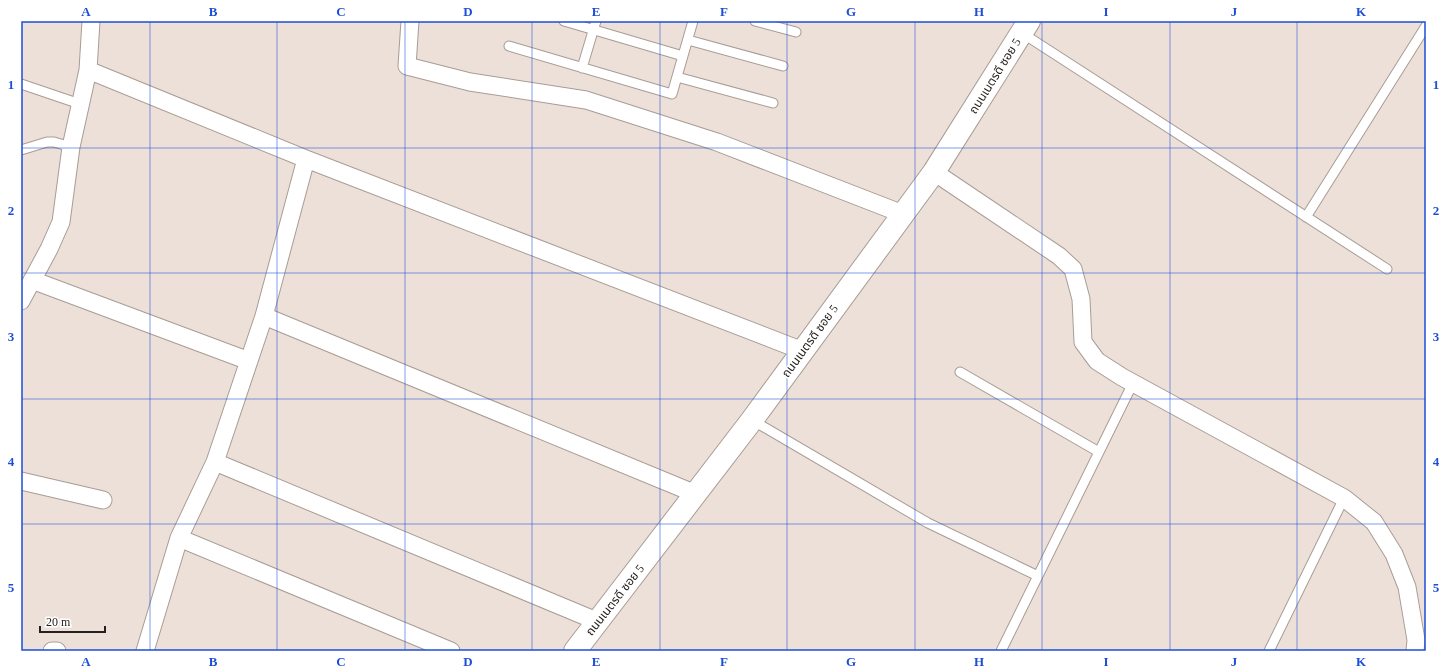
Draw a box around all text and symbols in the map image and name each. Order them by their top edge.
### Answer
text: A [81,4,91,19]
text: B [209,4,218,19]
text: C [336,4,346,19]
text: D [463,4,473,19]
text: E [592,4,600,19]
text: F [720,4,728,19]
text: G [846,4,856,19]
text: H [974,4,984,19]
text: I [1103,4,1109,19]
text: J [1231,4,1238,19]
text: K [1356,4,1367,19]
street label: ถนนเนตรดี ซอย 5 [966,36,1024,116]
text: 1 [8,77,14,92]
text: 1 [1433,77,1439,92]
text: 2 [8,203,14,218]
text: 2 [1433,203,1439,218]
street label: ถนนเนตรดี ซอย 5 [779,302,841,380]
text: 3 [8,329,15,344]
text: 3 [1433,329,1440,344]
text: 4 [8,454,15,469]
text: 4 [1433,454,1440,469]
street label: ถนนเนตรดี ซอย 5 [583,562,647,638]
text: 5 [8,580,15,595]
text: 5 [1433,580,1440,595]
scale bar [40,608,105,634]
text: 20 m [46,615,71,629]
text: A [81,654,91,669]
text: B [209,654,218,669]
text: C [336,654,346,669]
text: D [463,654,473,669]
text: E [592,654,600,669]
text: F [720,654,728,669]
text: G [846,654,856,669]
text: H [974,654,984,669]
text: I [1103,654,1109,669]
text: J [1231,654,1238,669]
text: K [1356,654,1367,669]

